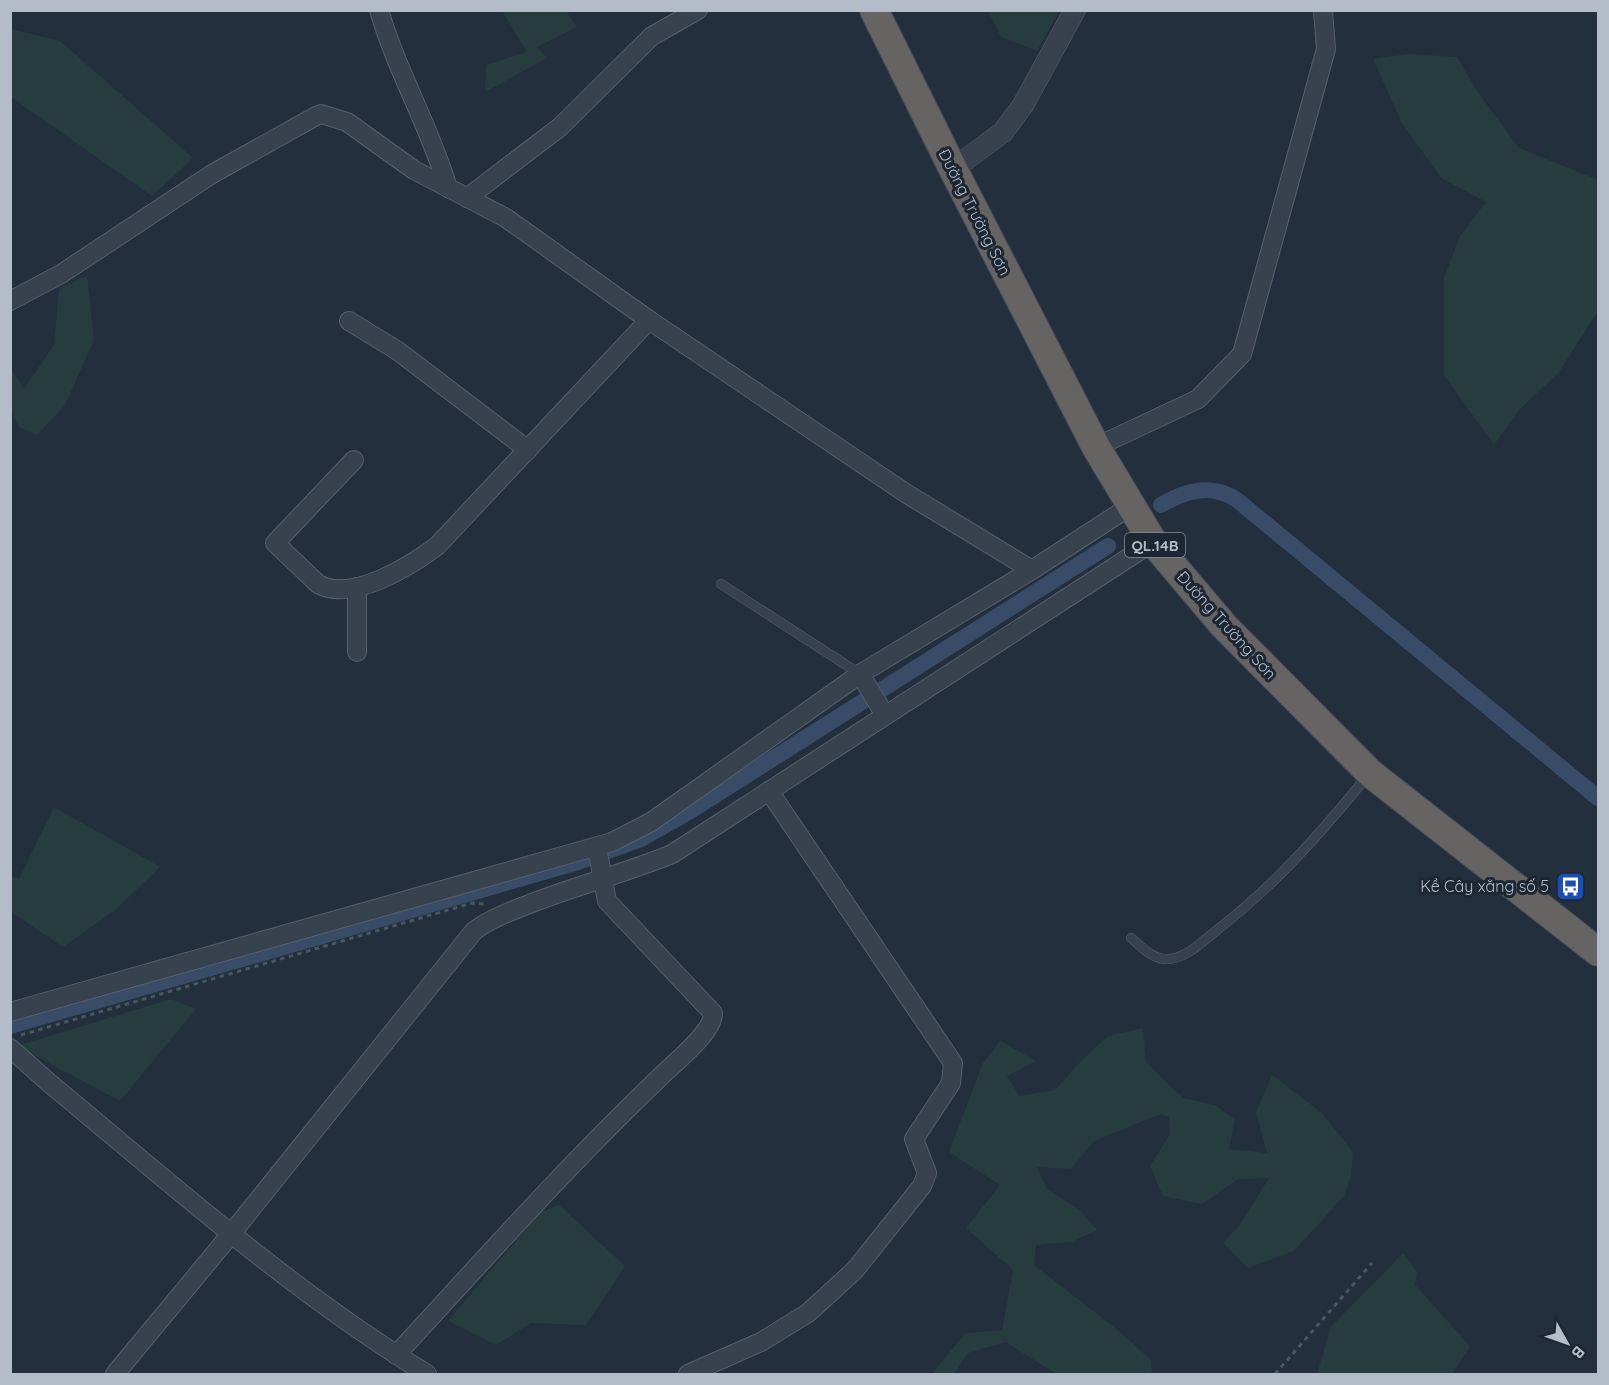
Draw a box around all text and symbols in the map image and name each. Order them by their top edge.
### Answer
street label: Đường Trường Sơn [935,146,1015,278]
road number: QL.14B [1125,533,1185,557]
street label: Đường Trường Sơn [1173,567,1281,683]
bus stop icon: Kề Cây xăng số 5 [1554,870,1586,902]
place label: Kề Cây xăng số 5 [1420,876,1549,896]
north arrow [1537,1313,1597,1373]
text: B [1567,1342,1590,1363]

